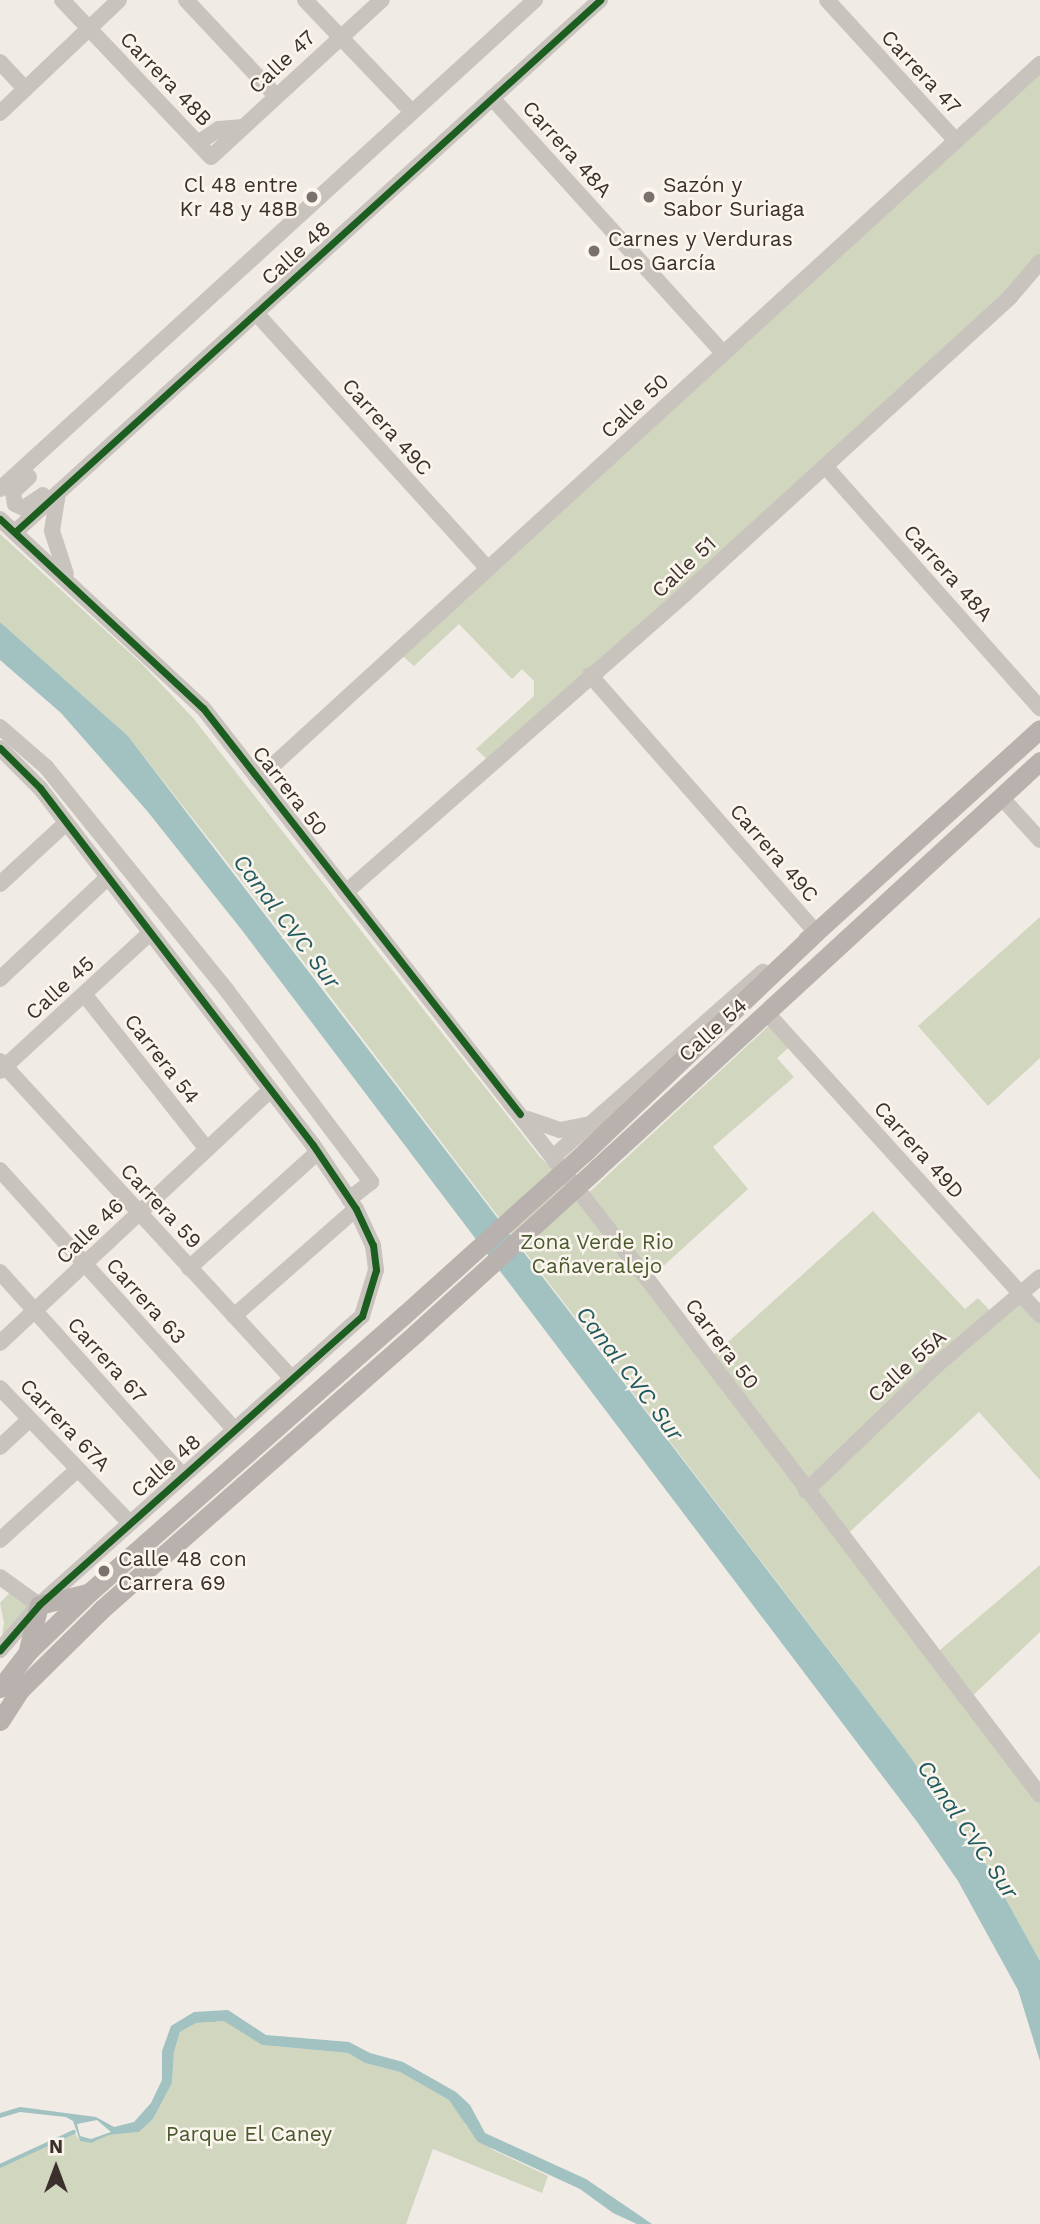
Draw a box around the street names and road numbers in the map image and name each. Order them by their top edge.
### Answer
street label: Calle 47 [243,25,321,99]
street label: Carrera 47 [876,25,966,119]
street label: Carrera 48B [115,26,217,132]
street label: Carrera 48A [517,95,617,203]
street label: Calle 48 [256,215,336,291]
street label: Calle 50 [596,368,674,444]
street label: Carrera 49C [337,373,437,481]
street label: Carrera 48A [898,519,998,627]
street label: Calle 51 [647,531,721,603]
street label: Carrera 50 [247,741,333,841]
street label: Carrera 49C [724,798,824,908]
street label: Calle 45 [21,951,99,1025]
street label: Calle 54 [674,993,752,1067]
street label: Carrera 54 [119,1009,205,1109]
street label: Carrera 49D [868,1096,970,1204]
street label: Carrera 59 [115,1158,207,1254]
street label: Calle 46 [51,1193,129,1269]
street label: Carrera 63 [101,1253,191,1349]
street label: Carrera 50 [679,1293,765,1395]
street label: Carrera 67 [62,1312,152,1408]
street label: Calle 55A [863,1324,951,1408]
street label: Carrera 67A [14,1373,116,1477]
street label: Calle 48 [126,1429,206,1503]

